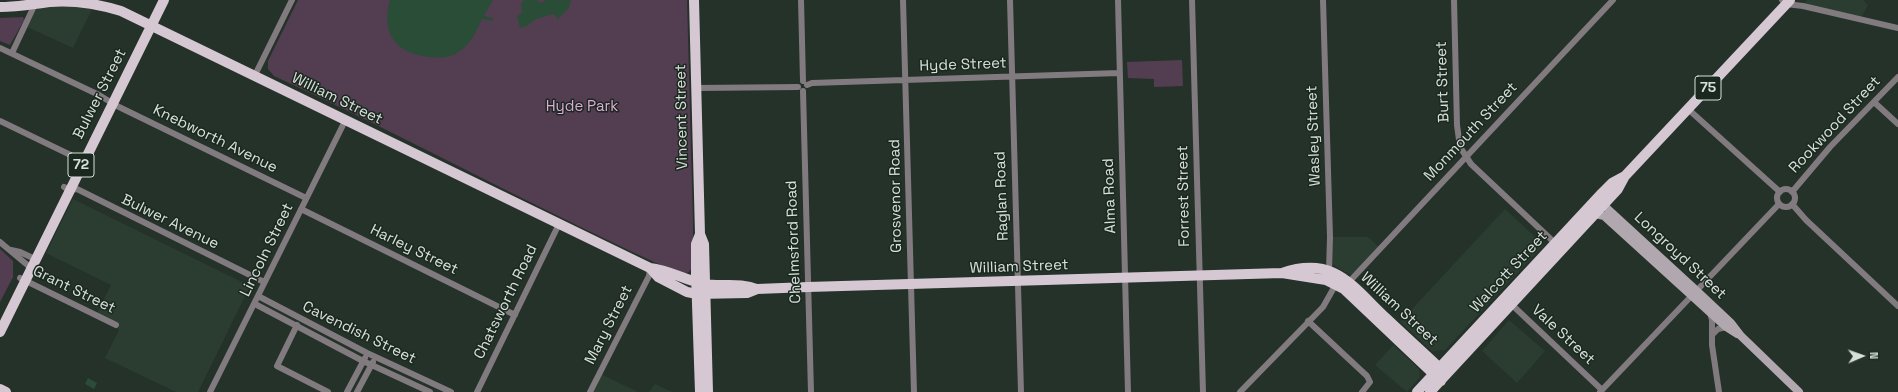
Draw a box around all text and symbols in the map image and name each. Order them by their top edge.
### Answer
street label: Burt Street [1433,41,1453,123]
street label: Bulwer Street [70,46,130,142]
street label: Hyde Street [919,54,1007,76]
street label: Vincent Street [672,64,692,170]
street label: William Street [289,69,385,129]
street label: Rookwood Street [1786,73,1884,177]
road number: 75 [1695,76,1721,100]
street label: Monmouth Street [1421,79,1521,185]
street label: Wasley Street [1303,85,1325,187]
park label: Hyde Park [546,98,618,116]
street label: Knebworth Avenue [150,101,280,177]
street label: Grosvenor Road [886,139,906,253]
street label: Forrest Street [1174,145,1194,247]
street label: Raglan Road [991,151,1013,241]
road number: 72 [68,153,94,177]
street label: Alma Road [1100,158,1120,234]
street label: Chelmsford Road [783,180,805,304]
street label: Bulwer Avenue [118,191,222,253]
street label: Lincoln Street [237,200,297,300]
street label: Longroyd Street [1630,209,1730,303]
street label: Harley Street [367,221,461,279]
street label: Walcott Street [1467,227,1551,317]
street label: Chatsworth Road [470,242,542,362]
street label: William Street [969,256,1069,278]
street label: Grant Street [30,262,118,318]
street label: William Street [1357,269,1441,349]
street label: Mary Street [581,283,637,367]
street label: Cavendish Street [299,298,419,368]
street label: Vale Street [1528,301,1598,369]
north arrow [1842,336,1882,376]
text: N [1867,352,1881,360]

